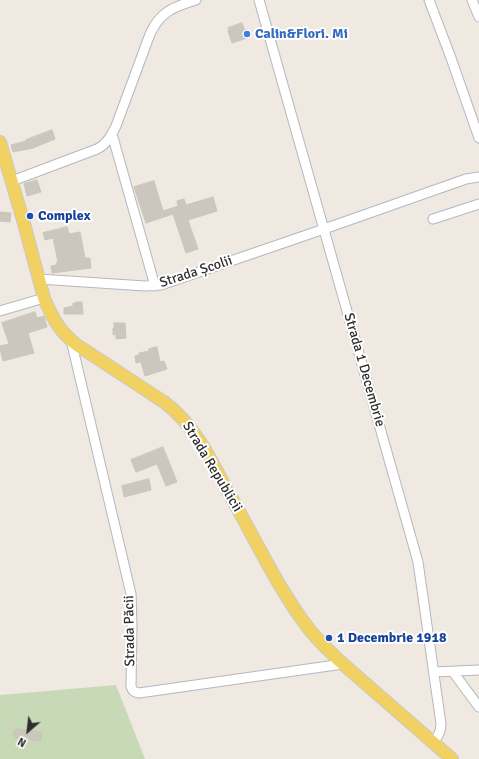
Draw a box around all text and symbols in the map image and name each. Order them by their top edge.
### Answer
place label: Calin&Flori. Mi [255,26,348,42]
marker: Calin&Flori. Mi [242,29,252,39]
place label: Complex [38,208,91,224]
marker: Complex [25,211,35,221]
street label: Strada Școlii [157,252,235,292]
street label: Strada 1 Decembrie [340,311,388,429]
street label: Strada Republicii [178,419,246,515]
street label: Strada Păcii [121,595,139,667]
place label: 1 Decembrie 1918 [337,630,447,646]
marker: 1 Decembrie 1918 [324,633,334,643]
north arrow [8,711,48,751]
text: N [16,735,29,750]

